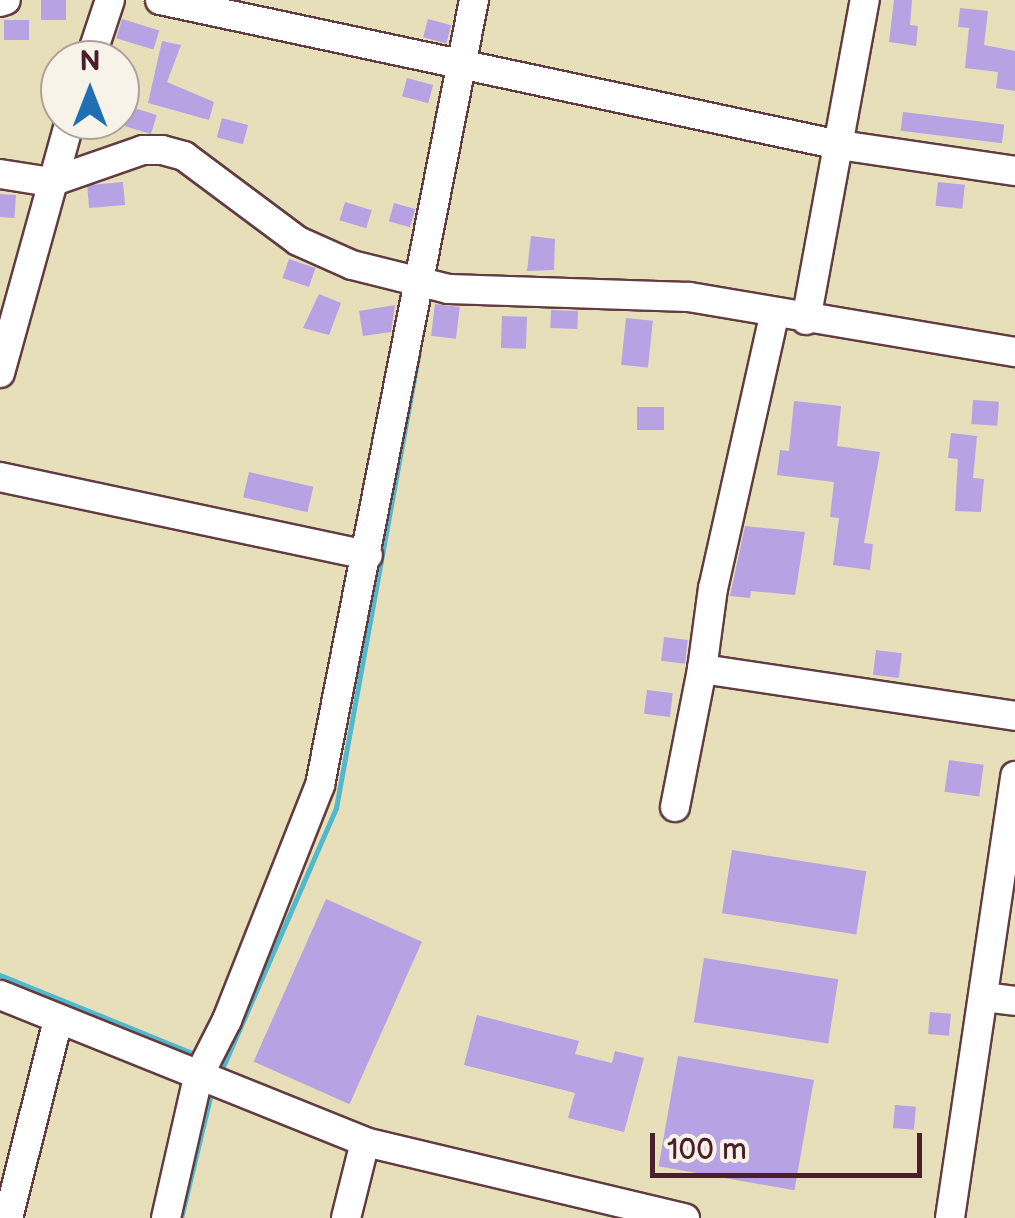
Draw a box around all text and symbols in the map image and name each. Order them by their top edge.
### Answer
north arrow [40,40,140,140]
text: N [79,45,101,78]
scale bar [655,1113,928,1175]
text: 100 m [667,1132,747,1168]

